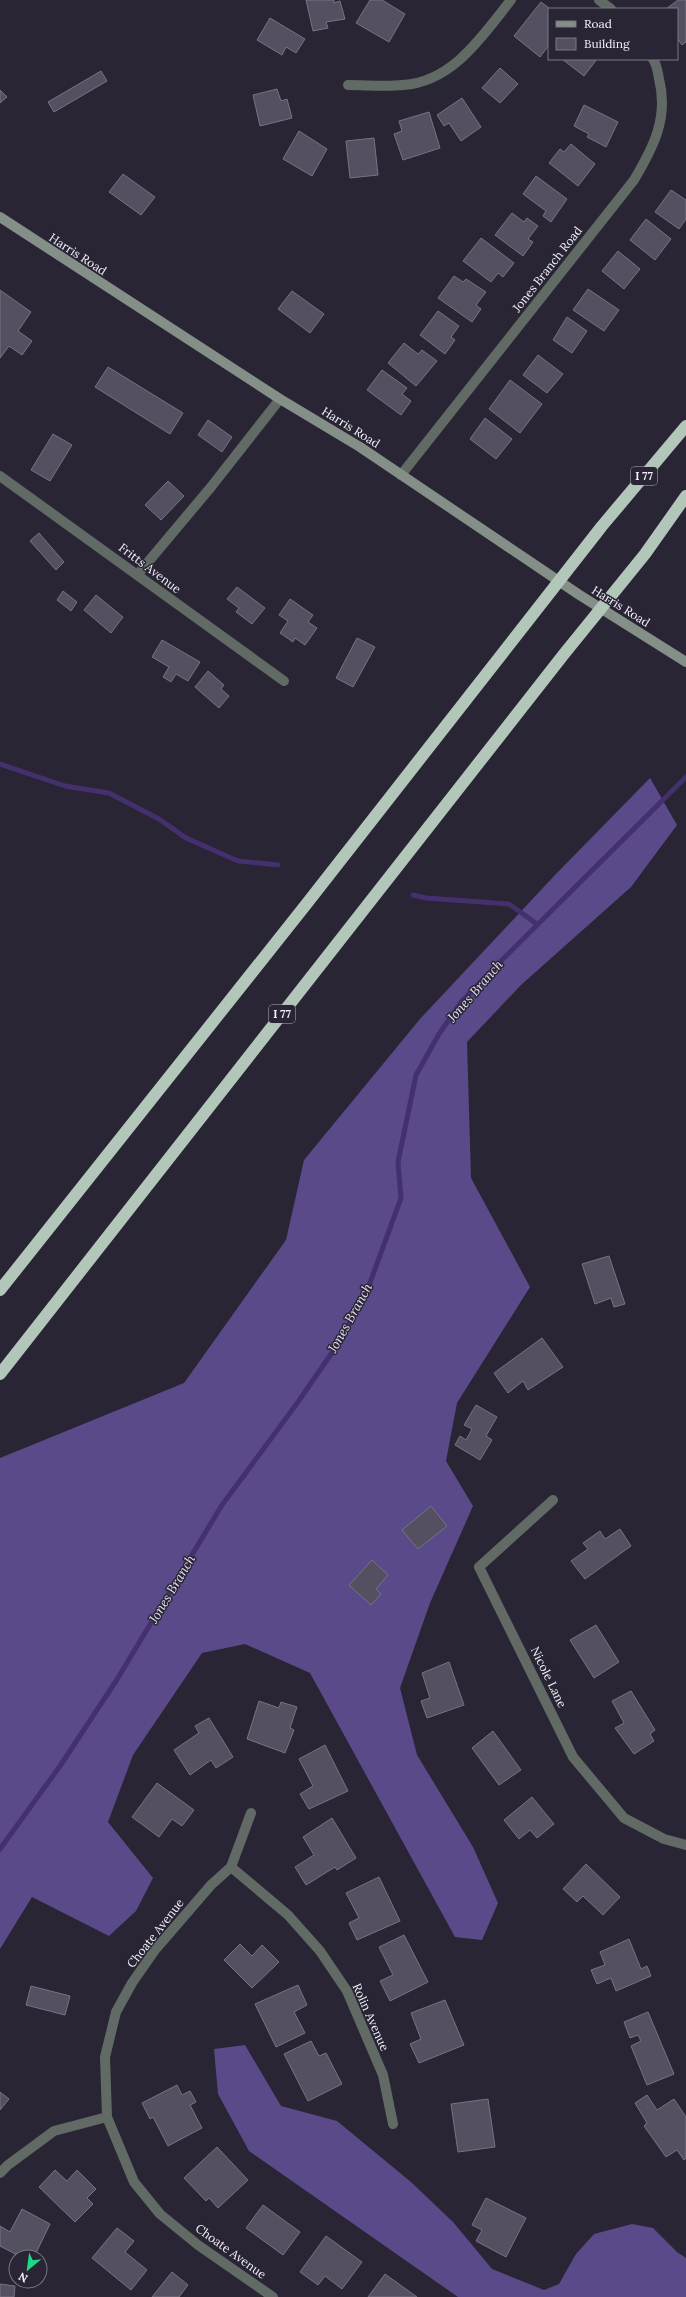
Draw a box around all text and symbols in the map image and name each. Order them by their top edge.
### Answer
legend [548,8,678,60]
text: Road [584,16,612,31]
text: Building [584,36,630,51]
street label: Jones Branch Road [508,223,585,316]
street label: Harris Road [46,230,110,278]
street label: Harris Road [319,403,383,451]
road number: I 77 [631,467,657,485]
street label: Fritts Avenue [116,540,184,597]
street label: Harris Road [589,582,653,630]
water label: Jones Branch [443,956,507,1026]
road number: I 77 [269,1005,295,1023]
water label: Jones Branch [323,1280,376,1357]
water label: Jones Branch [144,1551,199,1627]
street label: Nicole Lane [528,1644,570,1710]
street label: Choate Avenue [123,1895,187,1971]
street label: Rolin Avenue [349,1981,393,2054]
street label: Choate Avenue [193,2220,270,2282]
north arrow [8,2249,48,2289]
text: N [16,2269,30,2286]

